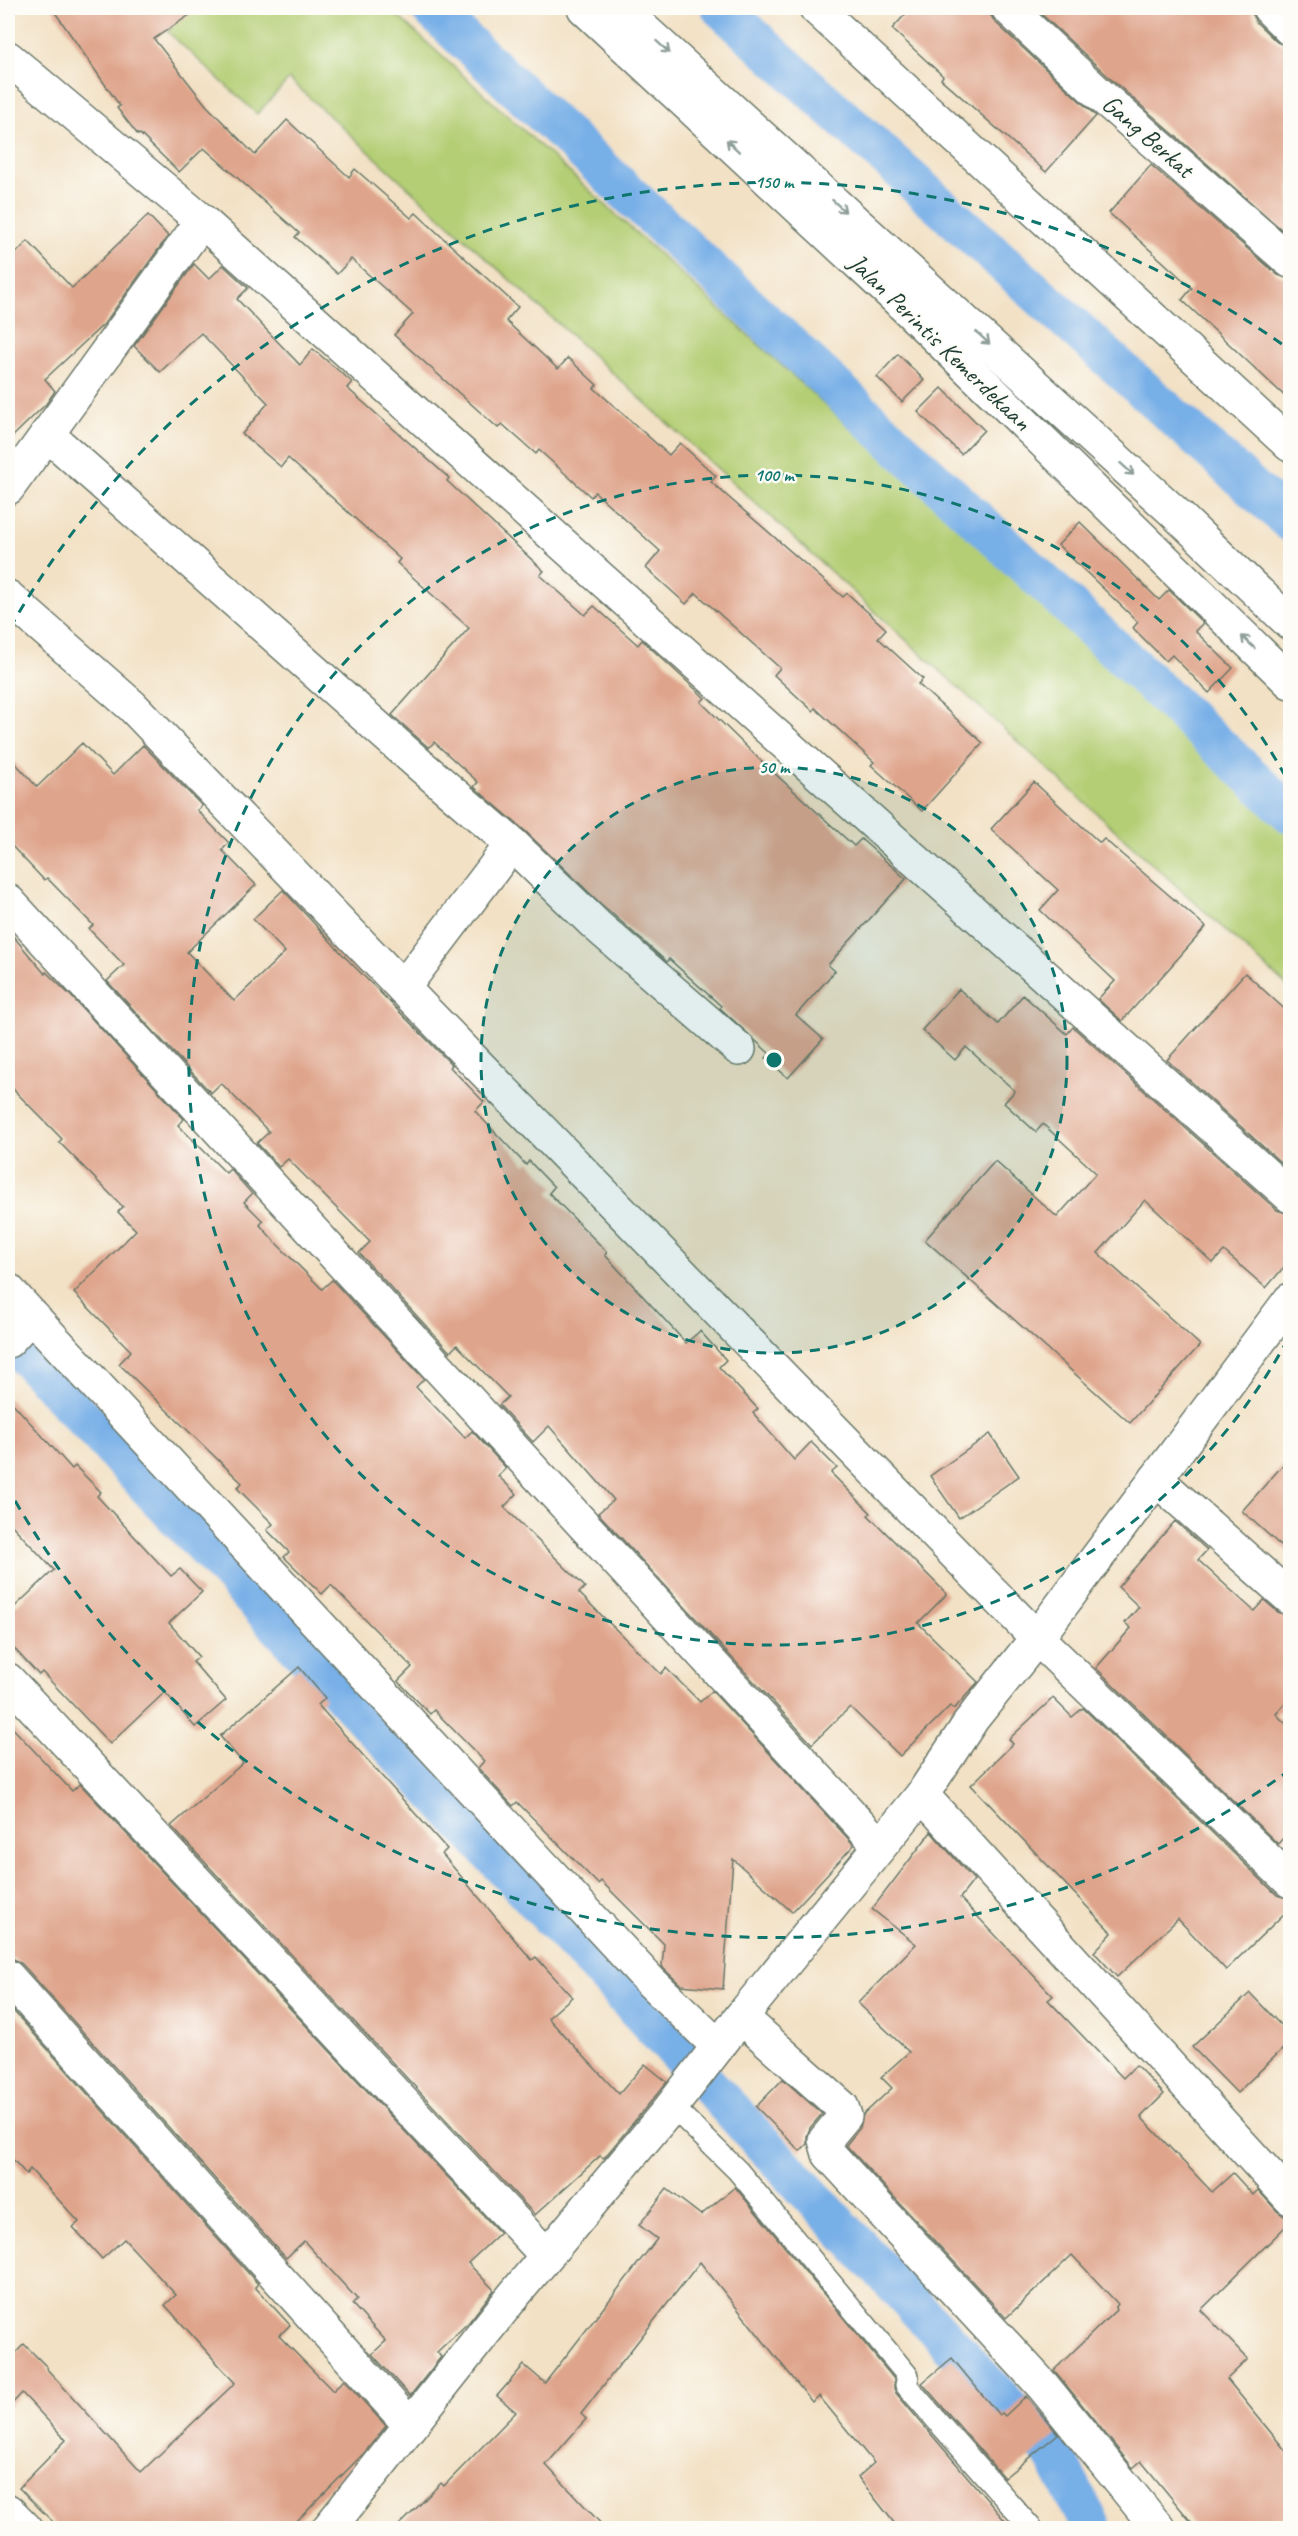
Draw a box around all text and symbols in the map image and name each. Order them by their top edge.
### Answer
one-way arrow [656,40,671,54]
street label: Gang Berkat [1095,87,1203,186]
one-way arrow [726,139,741,153]
text: 150 m [755,171,795,193]
one-way arrow [831,199,846,213]
street label: Jalan Perintis Kemerdekaan [840,245,1039,438]
one-way arrow [975,331,990,345]
one-way arrow [1119,462,1134,476]
text: 100 m [755,464,795,486]
one-way arrow [1241,634,1256,649]
text: 50 m [759,756,791,778]
centre of rings [764,1050,784,1070]

